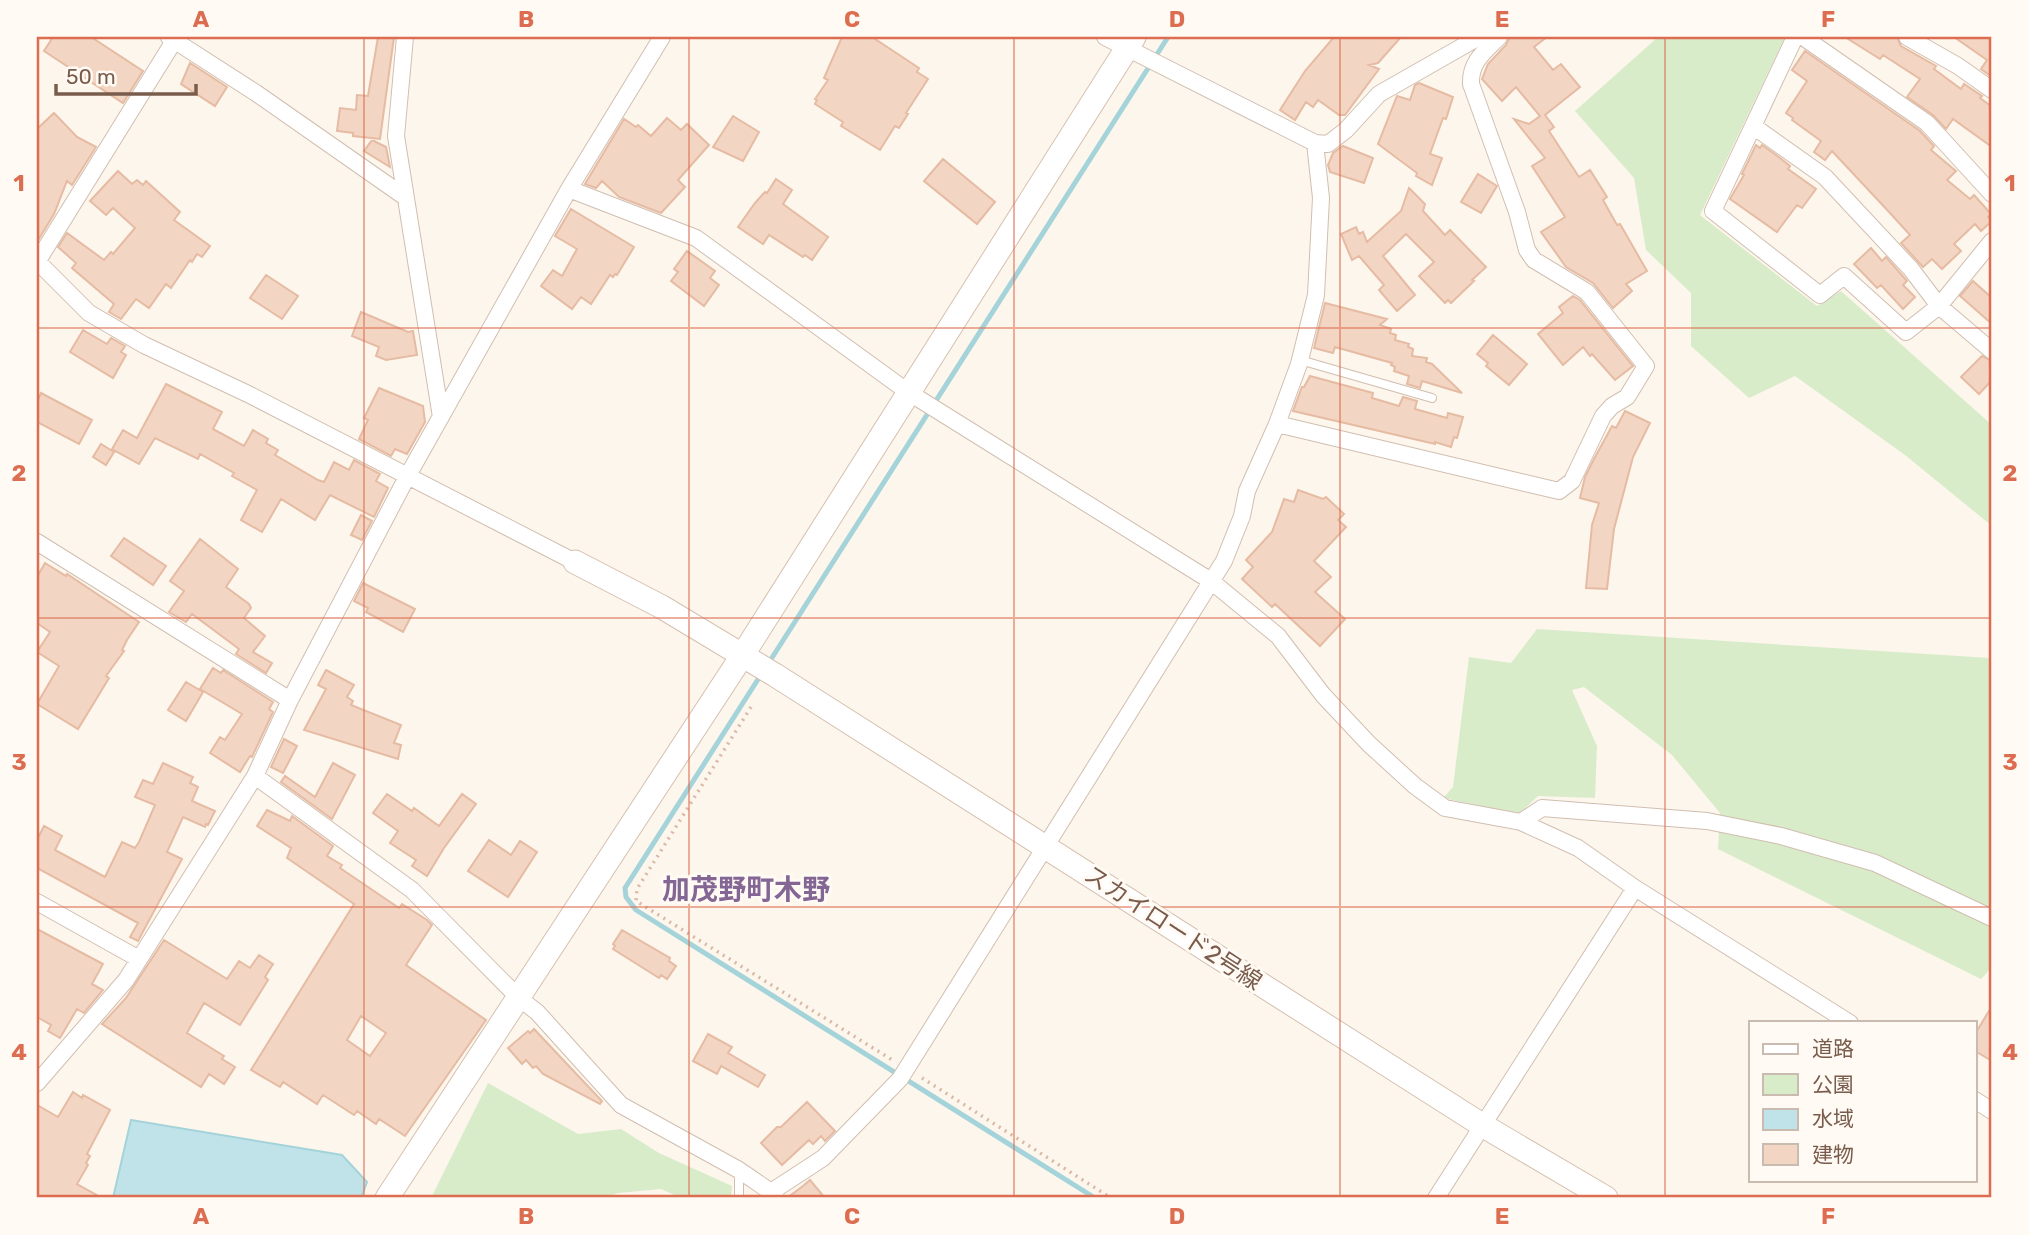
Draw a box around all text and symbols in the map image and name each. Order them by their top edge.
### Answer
text: A [193,5,210,33]
text: B [518,5,534,33]
text: C [844,5,860,33]
text: D [1169,5,1185,33]
text: E [1495,5,1509,33]
text: F [1821,5,1835,33]
scale bar [56,52,196,96]
text: 50 m [66,64,116,89]
text: 1 [13,169,25,197]
text: 1 [2004,169,2016,197]
text: 2 [12,459,26,487]
text: 2 [2003,459,2017,487]
text: 3 [11,748,27,776]
text: 3 [2002,748,2018,776]
street label: スカイロード2号線 [1079,860,1267,996]
district label: 加茂野町木野 [662,873,830,906]
legend [1749,1021,1976,1182]
text: 道路 [1812,1036,1854,1061]
text: 4 [11,1038,27,1066]
text: 4 [2002,1038,2018,1066]
text: 公園 [1812,1072,1854,1097]
text: 水域 [1812,1106,1854,1131]
text: 建物 [1812,1142,1854,1167]
text: A [193,1202,210,1230]
text: B [518,1202,534,1230]
text: C [844,1202,860,1230]
text: D [1169,1202,1185,1230]
text: E [1495,1202,1509,1230]
text: F [1821,1202,1835,1230]

